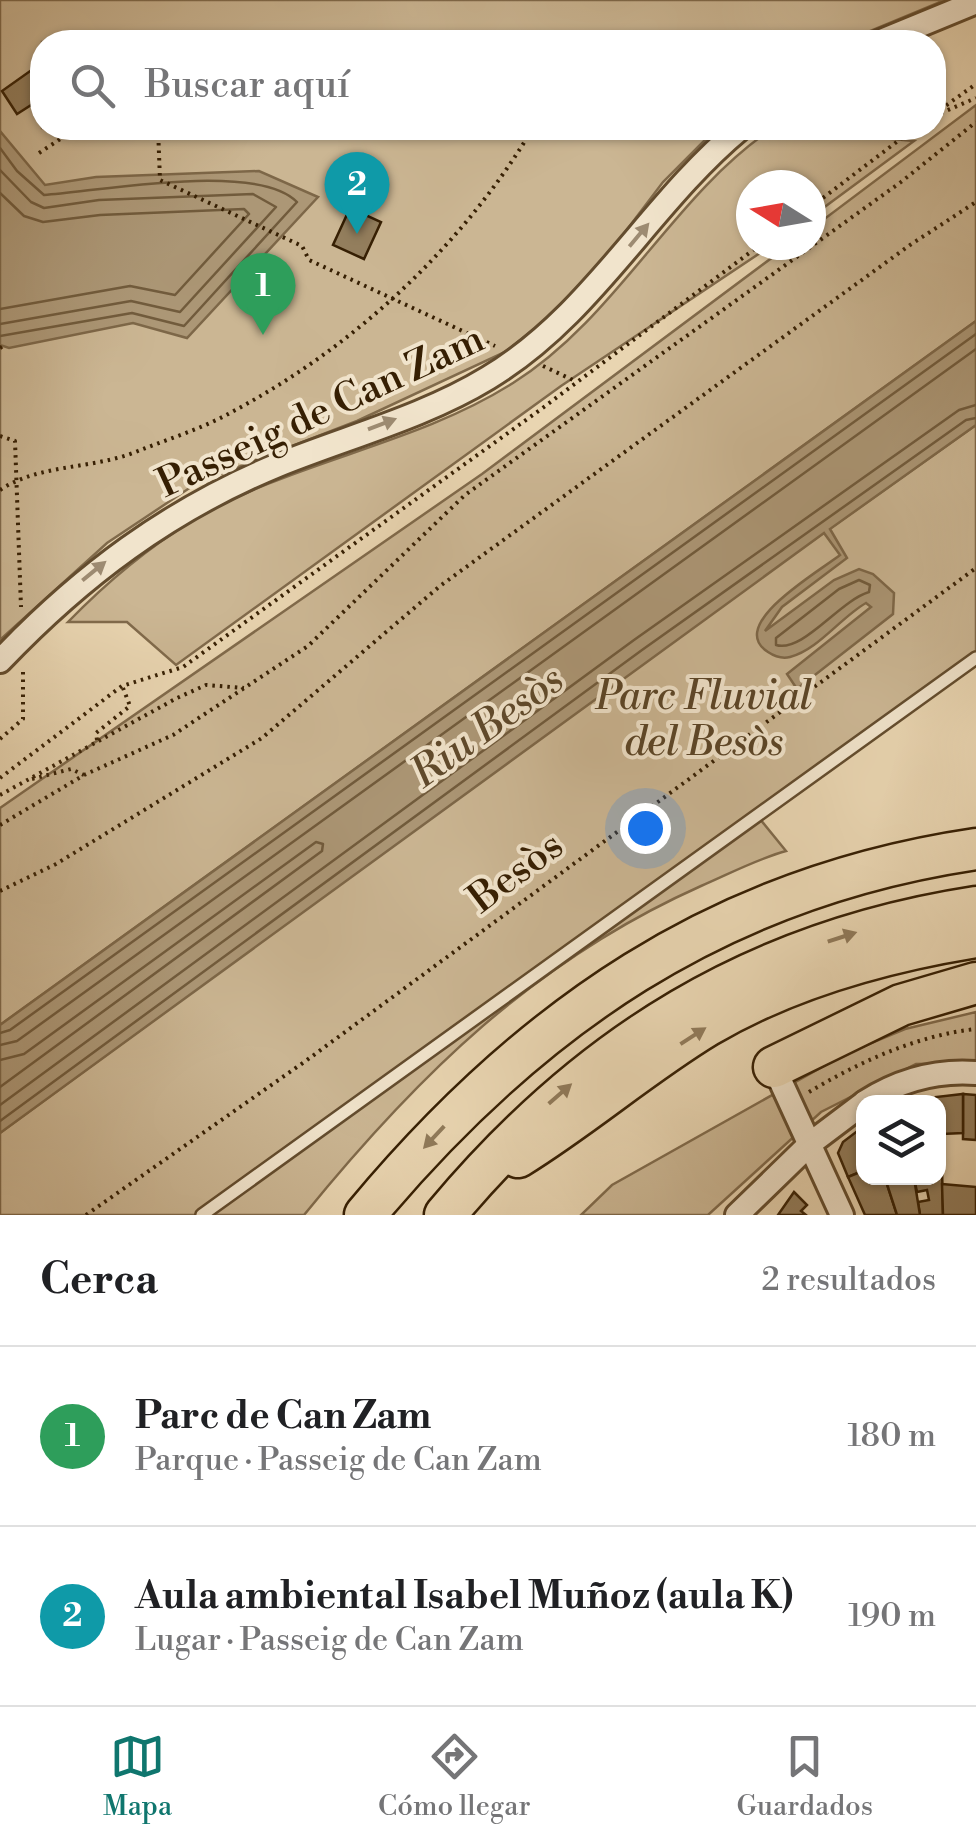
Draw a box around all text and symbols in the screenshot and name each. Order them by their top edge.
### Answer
search box [30,30,946,140]
icon: search [65,58,120,113]
text: Buscar aquí [145,62,350,109]
pin: 2 [324,152,390,234]
north arrow [736,170,826,260]
one-way arrow [628,223,649,248]
pin: 1 [230,252,296,335]
street label: Passeig de Can Zam [149,314,493,510]
one-way arrow [367,416,397,432]
one-way arrow [82,561,107,582]
water label: Riu Besòs [400,654,575,801]
park label: Parc Fluvial del Besòs [595,672,812,768]
your location [620,803,671,854]
street label: Besòs [458,821,574,925]
one-way arrow [827,928,857,943]
one-way arrow [679,1027,706,1045]
one-way arrow [547,1084,572,1106]
map controls [856,1095,946,1185]
button: layers [856,1095,946,1185]
one-way arrow [423,1124,446,1148]
text: Cerca [40,1254,158,1307]
text: 2 resultados [762,1260,936,1300]
text: Parc de Can Zam [135,1393,431,1440]
text: 1 [65,1416,80,1456]
text: 180 m [847,1416,936,1456]
text: Parque · Passeig de Can Zam [135,1440,542,1480]
text: Aula ambiental Isabel Muñoz (aula K) [135,1573,793,1620]
text: 2 [62,1596,83,1636]
text: 190 m [848,1596,936,1636]
text: Lugar · Passeig de Can Zam [135,1620,524,1660]
tab: Mapa [103,1729,172,1824]
tab: Cómo llegar [378,1729,531,1824]
tab: Guardados [736,1729,873,1824]

